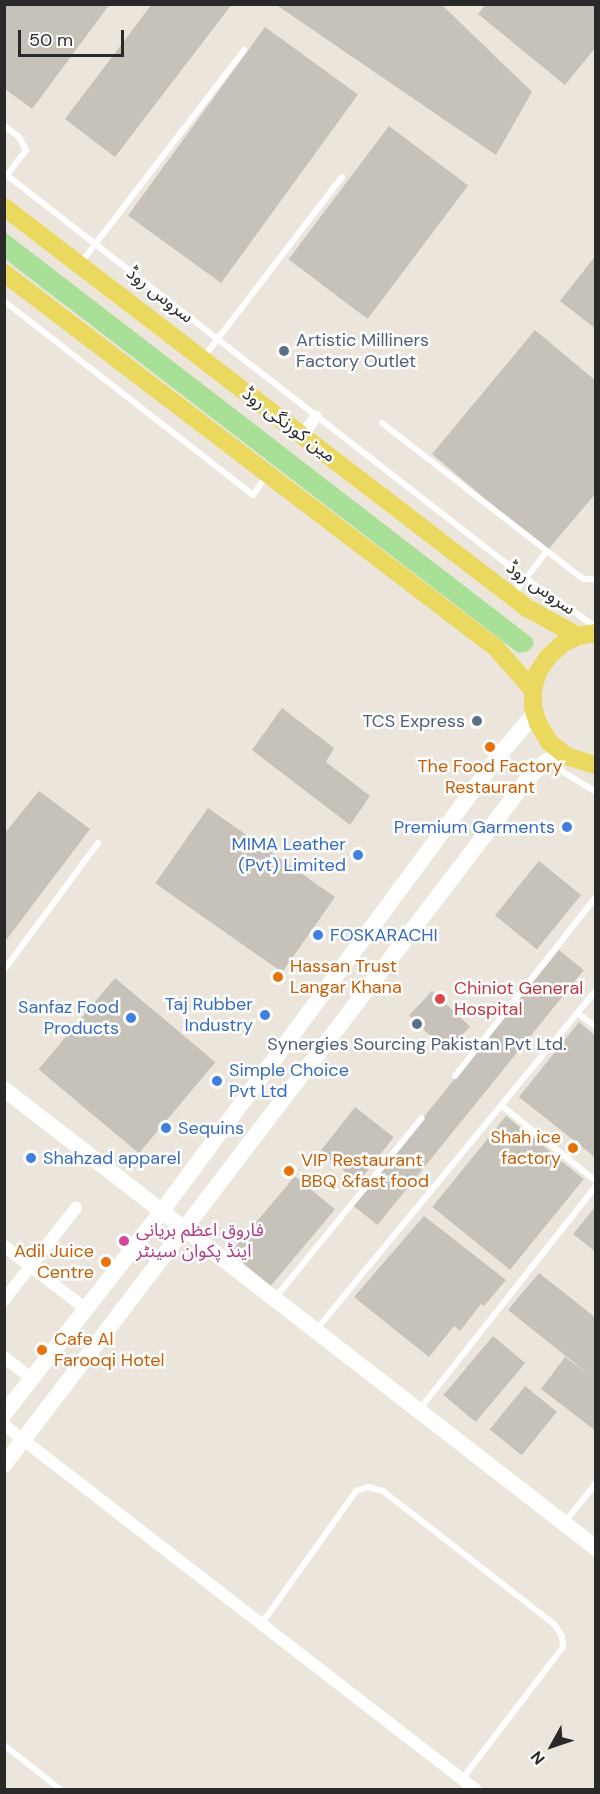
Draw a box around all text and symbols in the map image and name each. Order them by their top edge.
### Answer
scale bar [21,18,128,56]
text: 50 m [29,28,73,52]
street label: سروس روڈ [122,262,198,328]
place label: Artistic Milliners Factory Outlet [296,330,429,372]
marker: Artistic Milliners Factory Outlet [277,344,291,358]
street label: مین کورنگی روڈ [238,383,340,467]
street label: سروس روڈ [502,556,580,620]
place label: TCS Express [362,710,465,732]
marker: TCS Express [470,714,484,728]
marker: The Food Factory Restaurant [483,740,497,754]
place label: The Food Factory Restaurant [417,756,563,798]
place label: Premium Garments [394,816,555,838]
marker: Premium Garments [560,820,574,834]
place label: MIMA Leather (Pvt) Limited [232,834,346,876]
marker: MIMA Leather (Pvt) Limited [351,848,365,862]
place label: FOSKARACHI [330,924,438,946]
marker: FOSKARACHI [311,928,325,942]
place label: Hassan Trust Langar Khana [290,956,402,998]
marker: Hassan Trust Langar Khana [271,970,285,984]
place label: Chiniot General Hospital [454,978,583,1020]
marker: Chiniot General Hospital [431,990,449,1008]
place label: Taj Rubber Industry [165,994,253,1036]
place label: Sanfaz Food Products [18,997,119,1040]
marker: Taj Rubber Industry [258,1008,272,1022]
marker: Sanfaz Food Products [124,1011,138,1025]
marker: Synergies Sourcing Pakistan Pvt Ltd. [410,1017,424,1031]
place label: Synergies Sourcing Pakistan Pvt Ltd. [267,1033,567,1055]
place label: Simple Choice Pvt Ltd [229,1060,349,1102]
marker: Simple Choice Pvt Ltd [210,1074,224,1088]
place label: Sequins [178,1117,244,1139]
marker: Sequins [159,1121,173,1135]
place label: Shah ice factory [490,1127,561,1170]
marker: Shah ice factory [566,1141,580,1155]
place label: Shahzad apparel [43,1147,181,1169]
place label: VIP Restaurant BBQ &fast food [301,1150,429,1192]
marker: Shahzad apparel [24,1151,38,1165]
marker: VIP Restaurant BBQ &fast food [282,1164,296,1178]
place label: فاروق اعظم بریانی اینڈ پکوان سینٹر [136,1220,264,1262]
marker: فاروق اعظم بریانی اینڈ پکوان سینٹر [117,1234,131,1248]
place label: Adil Juice Centre [14,1241,94,1284]
marker: Adil Juice Centre [99,1255,113,1269]
place label: Cafe Al Farooqi Hotel [54,1329,164,1372]
marker: Cafe Al Farooqi Hotel [35,1343,49,1357]
north arrow [522,1716,582,1776]
text: N [526,1747,550,1769]

